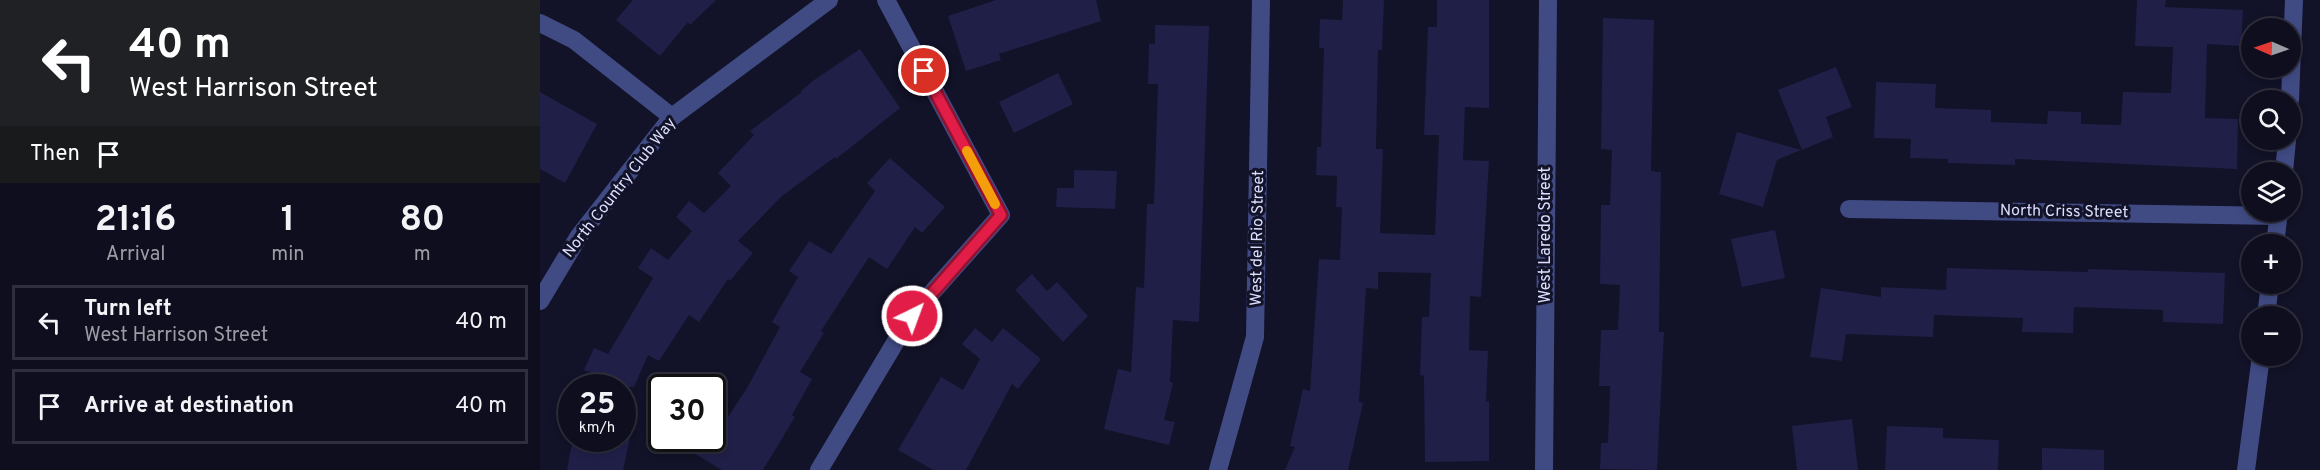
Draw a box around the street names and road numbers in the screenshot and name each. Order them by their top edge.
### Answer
street label: North Country Club Way [559,114,681,262]
street label: West Laredo Street [1536,167,1556,303]
street label: West del Rio Street [1247,170,1269,306]
street label: North Criss Street [2000,201,2128,223]

